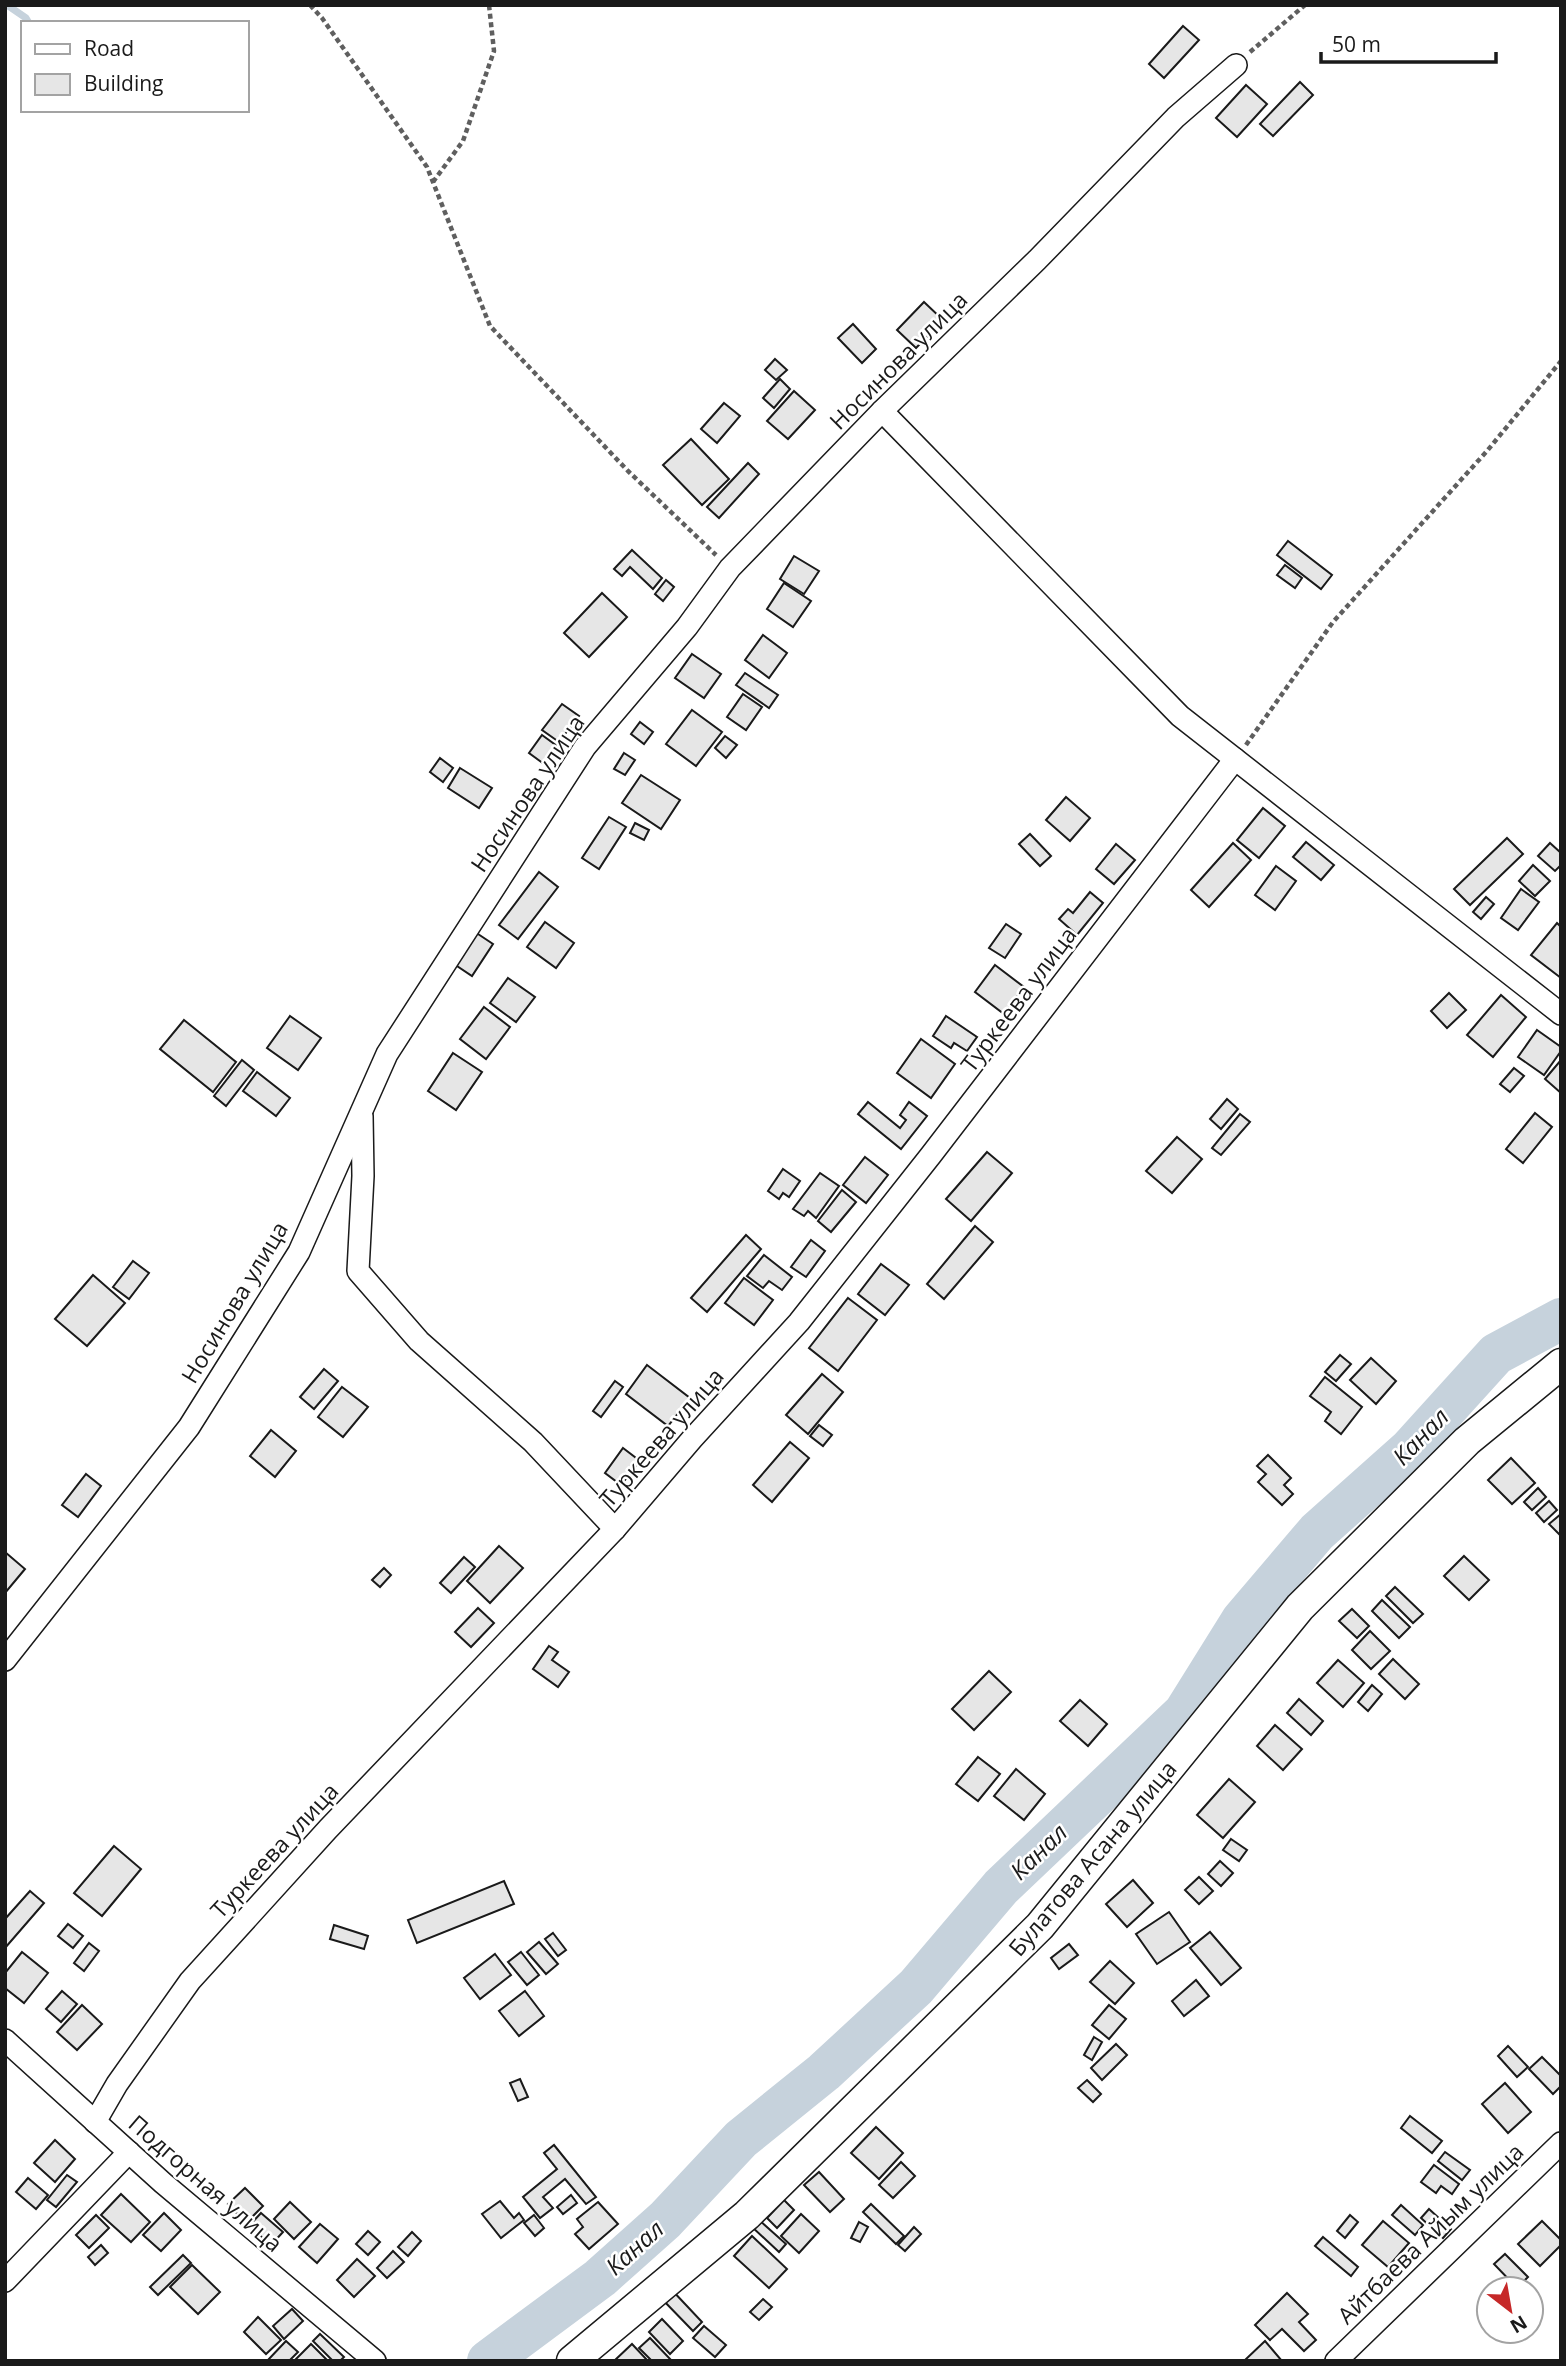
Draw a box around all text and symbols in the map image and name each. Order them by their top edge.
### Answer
legend [21,21,248,112]
scale bar [1321,21,1496,65]
text: 50 m [1332,30,1381,58]
text: Road [84,34,134,62]
text: Building [84,69,163,97]
street label: Носинова улица [822,284,974,436]
street label: Носинова улица [462,708,592,878]
street label: Туркеева улица [953,920,1083,1078]
street label: Носинова улица [173,1215,295,1389]
street label: Туркеева улица [592,1361,730,1513]
water label: Канал [1385,1400,1455,1472]
street label: Булатова Асана улица [1001,1753,1183,1963]
street label: Туркеева улица [203,1775,345,1925]
water label: Канал [1002,1816,1074,1886]
street label: Подгорная улица [122,2107,290,2259]
street label: Айтбаева Айым улица [1330,2136,1530,2330]
water label: Канал [598,2212,670,2282]
north arrow [1475,2275,1545,2345]
text: N [1505,2309,1532,2340]

